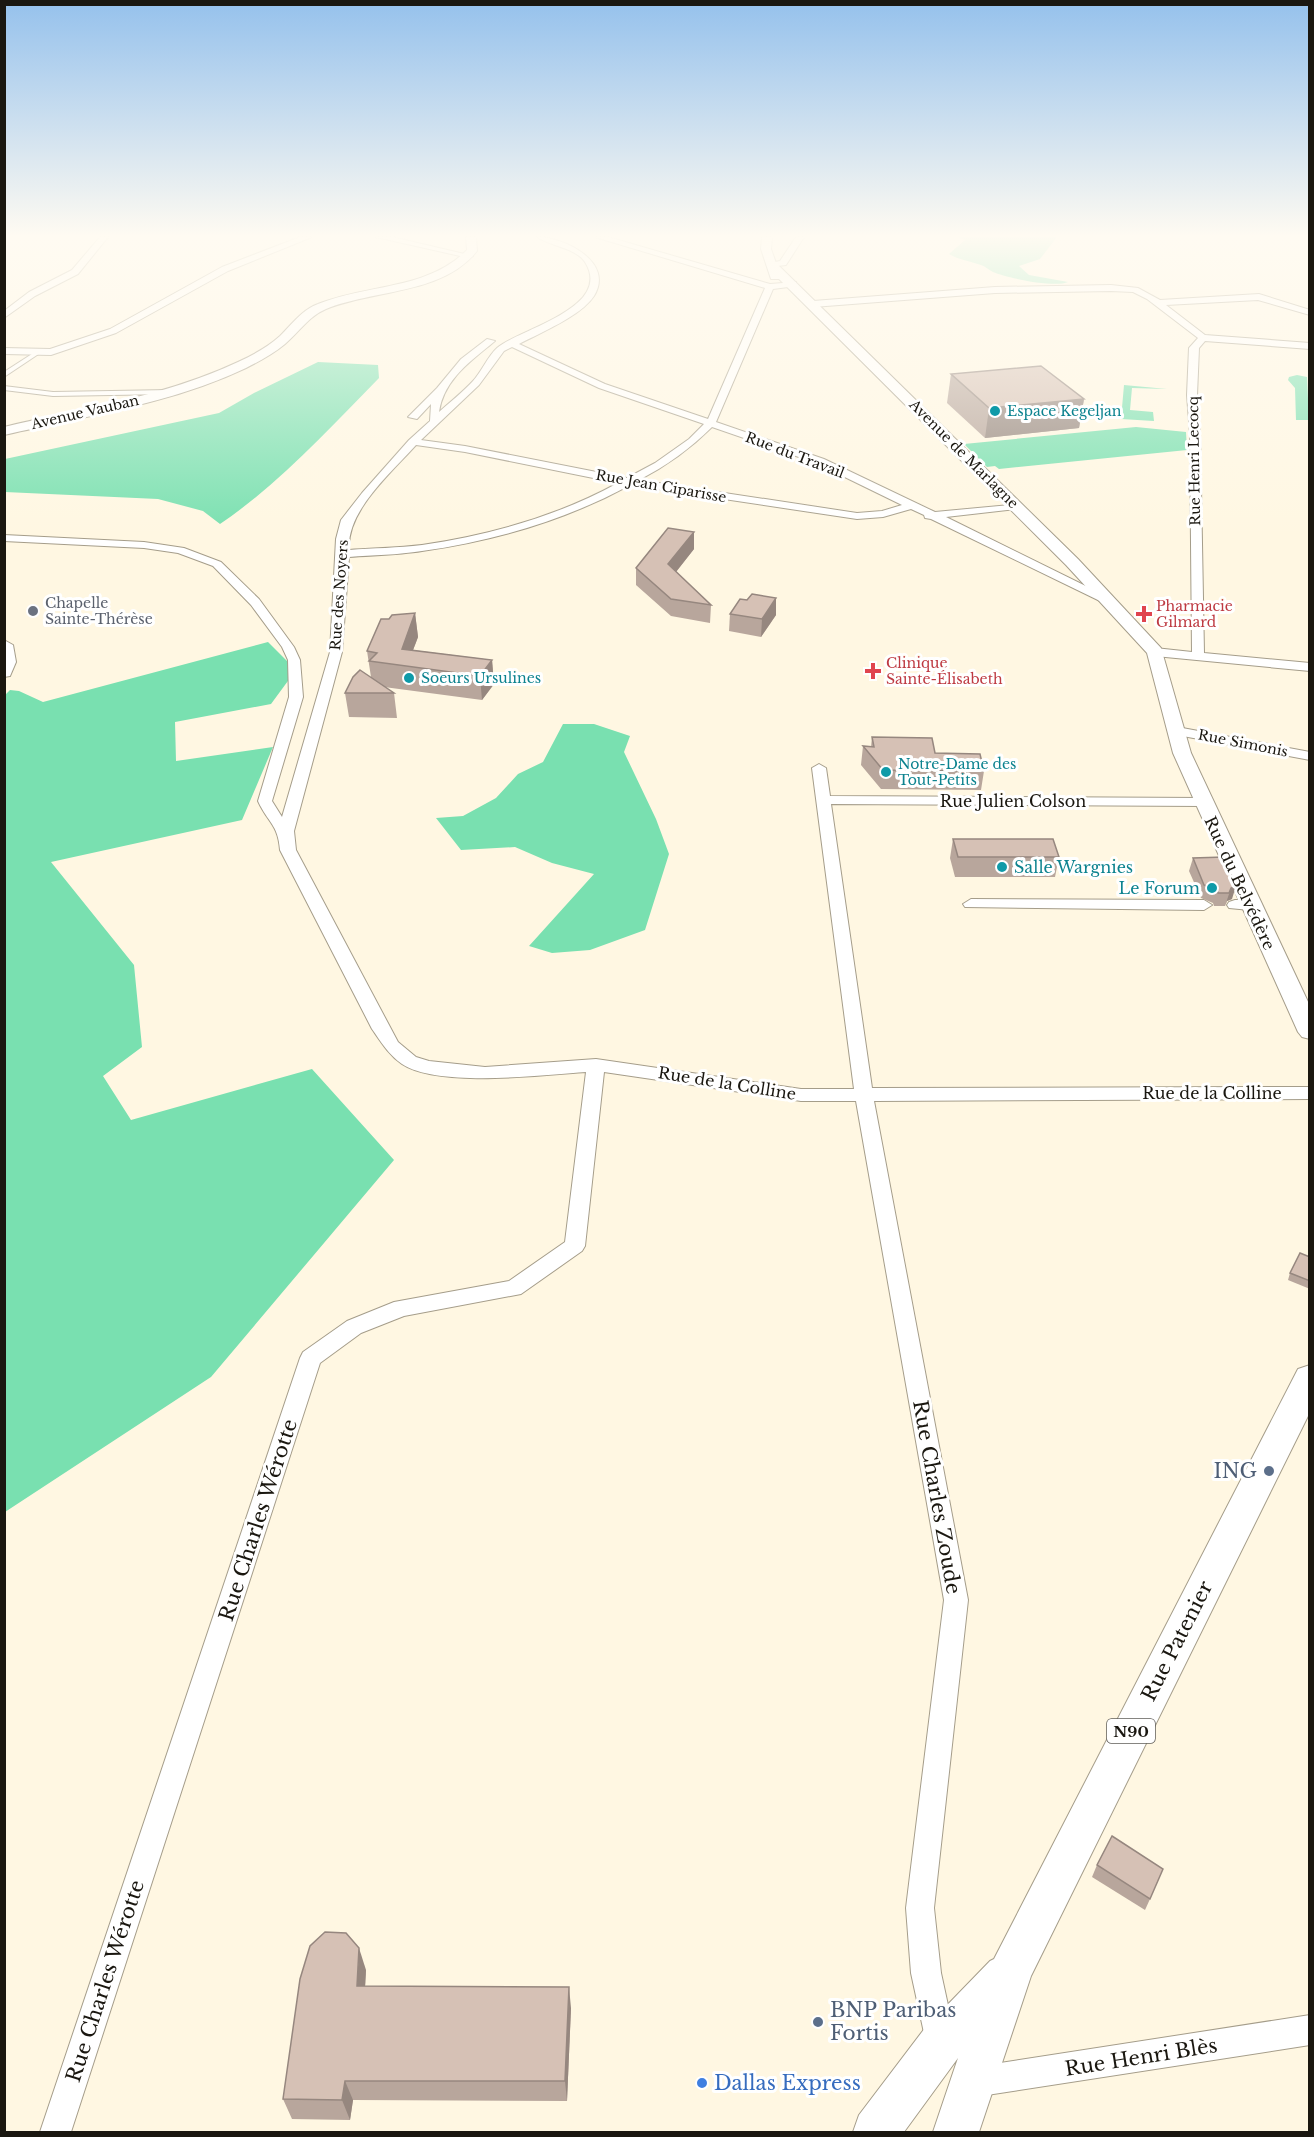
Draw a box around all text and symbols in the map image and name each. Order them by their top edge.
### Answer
street label: Avenue Vauban [28,391,141,433]
street label: Avenue de Marlagne [905,395,1022,512]
street label: Rue Henri Lecocq [1184,395,1204,526]
place label: Espace Kegeljan [1007,402,1122,420]
marker: Espace Kegeljan [988,404,1002,418]
street label: Rue du Travail [743,428,848,482]
street label: Rue Jean Ciparisse [594,466,728,506]
street label: Rue des Noyers [326,539,352,651]
place label: Chapelle Sainte-Thérèse [45,594,153,628]
place label: Pharmacie Gilmard [1156,597,1233,631]
marker: Chapelle Sainte-Thérèse [26,604,40,618]
marker: Pharmacie Gilmard [1137,607,1151,621]
place label: Clinique Sainte-Élisabeth [886,654,1003,688]
marker: Clinique Sainte-Élisabeth [864,662,882,680]
place label: Soeurs Ursulines [421,669,541,687]
marker: Soeurs Ursulines [402,671,416,685]
street label: Rue Simonis [1197,725,1289,761]
place label: Notre-Dame des Tout-Petits [898,755,1016,789]
marker: Notre-Dame des Tout-Petits [879,765,893,779]
street label: Rue Julien Colson [940,791,1086,811]
street label: Rue du Belvédère [1200,813,1280,953]
place label: Salle Wargnies [1014,857,1133,877]
marker: Salle Wargnies [995,860,1009,874]
place label: Le Forum [1119,878,1200,898]
marker: Le Forum [1205,881,1219,895]
street label: Rue de la Colline [657,1062,797,1104]
street label: Rue de la Colline [1142,1083,1282,1103]
street label: Rue Charles Zoude [908,1398,966,1596]
street label: Rue Charles Wérotte [214,1416,302,1624]
place label: ING [1213,1459,1257,1483]
marker: ING [1262,1464,1276,1478]
street label: Rue Patenier [1136,1577,1218,1705]
road number: N90 [1107,1719,1155,1743]
street label: Rue Charles Wérotte [61,1877,149,2085]
place label: BNP Paribas Fortis [830,1998,956,2045]
marker: BNP Paribas Fortis [811,2015,825,2029]
street label: Rue Henri Blès [1063,2033,1219,2081]
place label: Dallas Express [714,2071,861,2095]
marker: Dallas Express [695,2076,709,2090]

